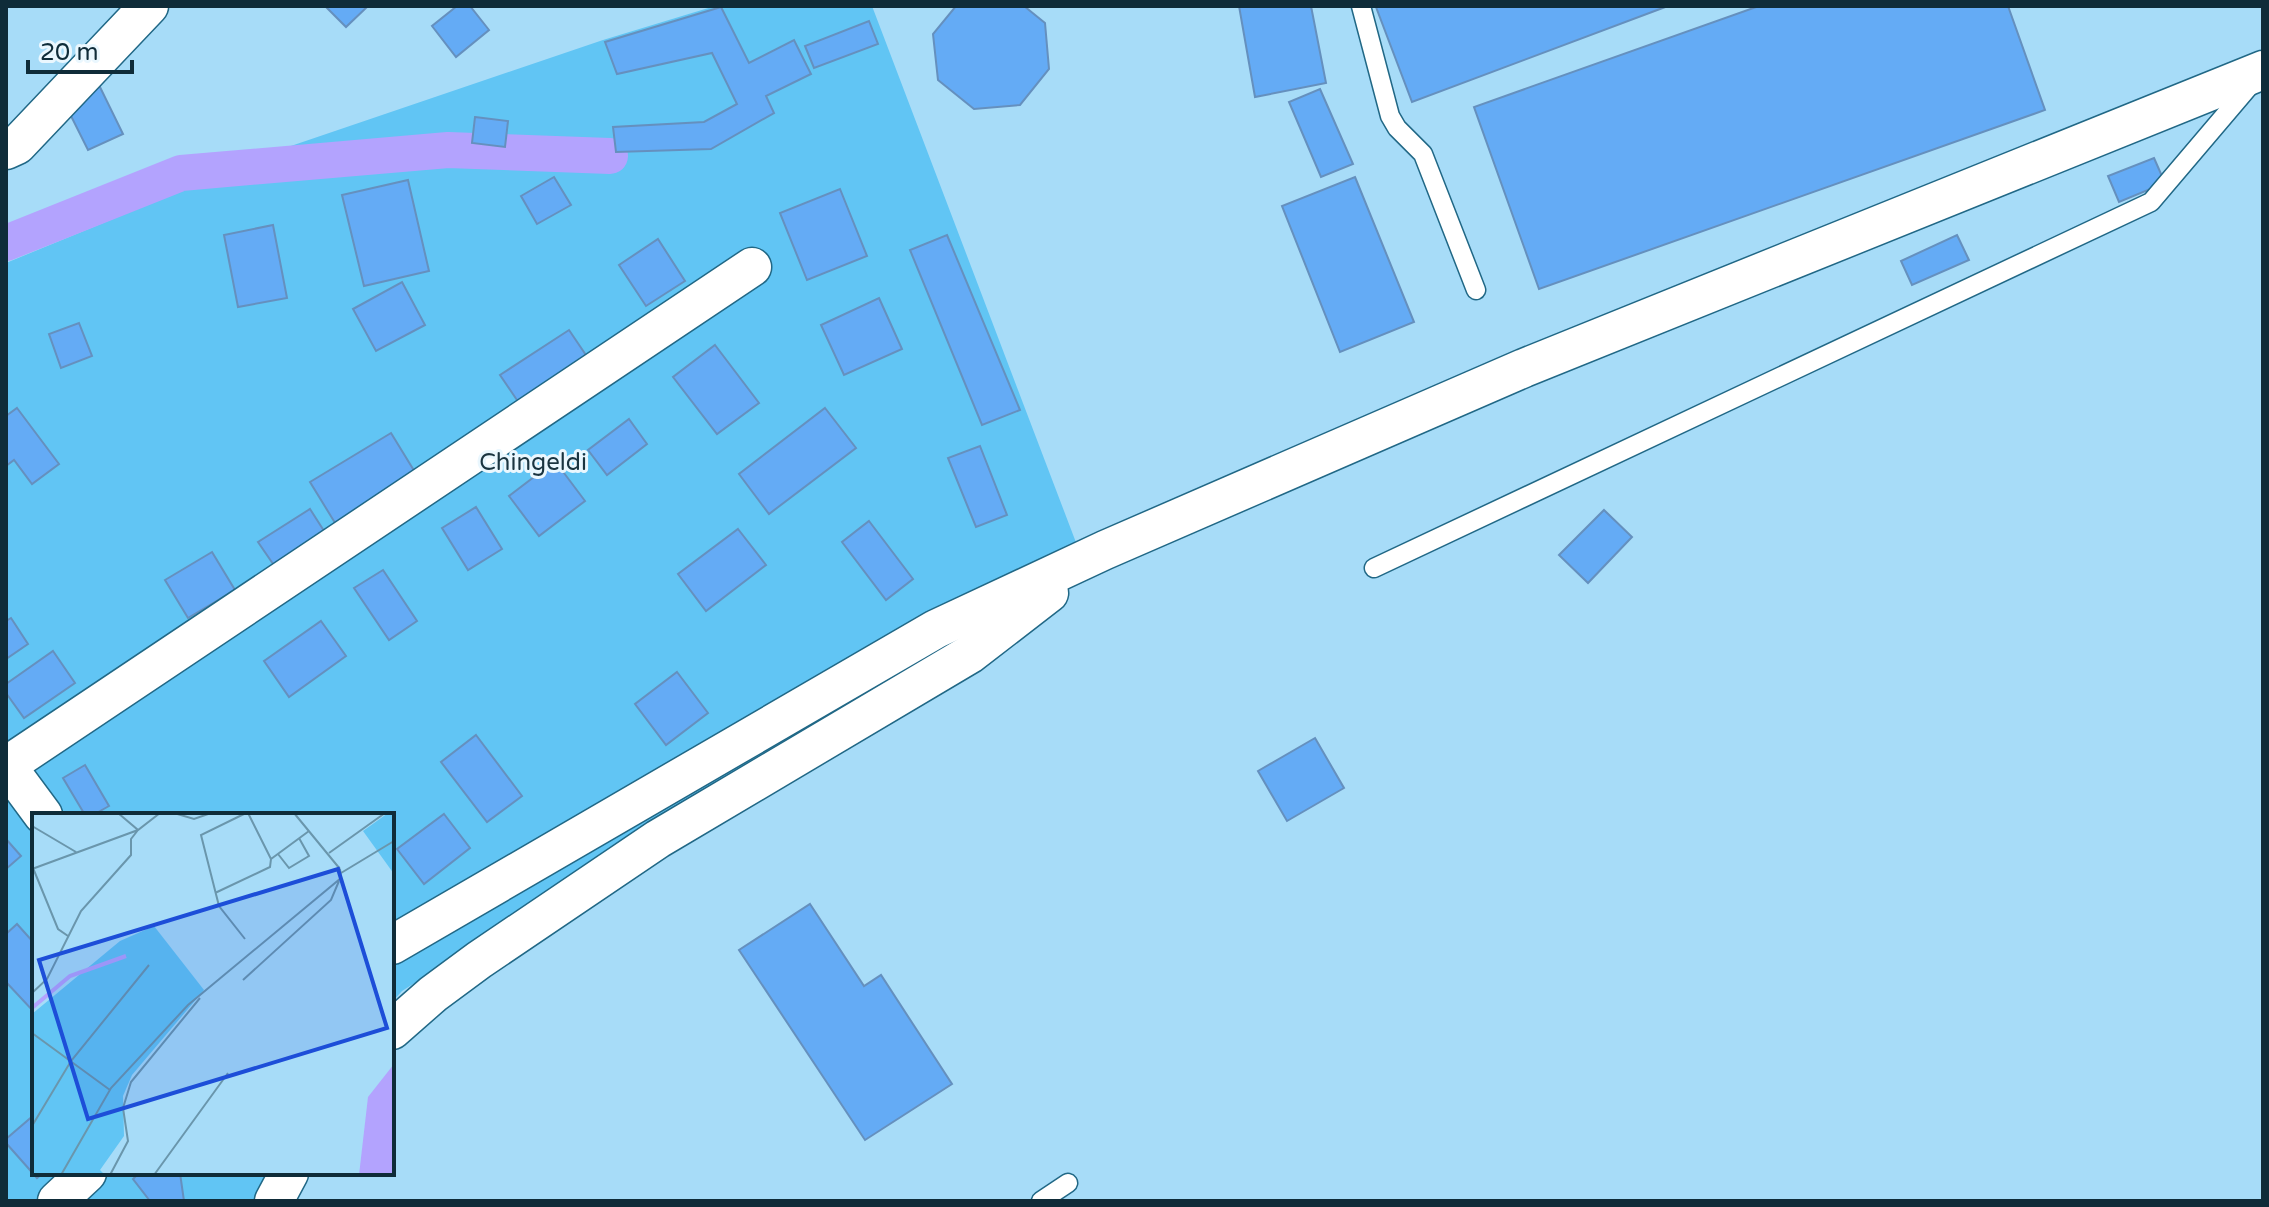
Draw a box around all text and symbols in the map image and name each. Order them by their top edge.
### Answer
scale bar [28,24,132,74]
text: 20 m [40,38,98,67]
park label: Chingeldi [479,448,587,477]
inset map [32,813,394,1175]

